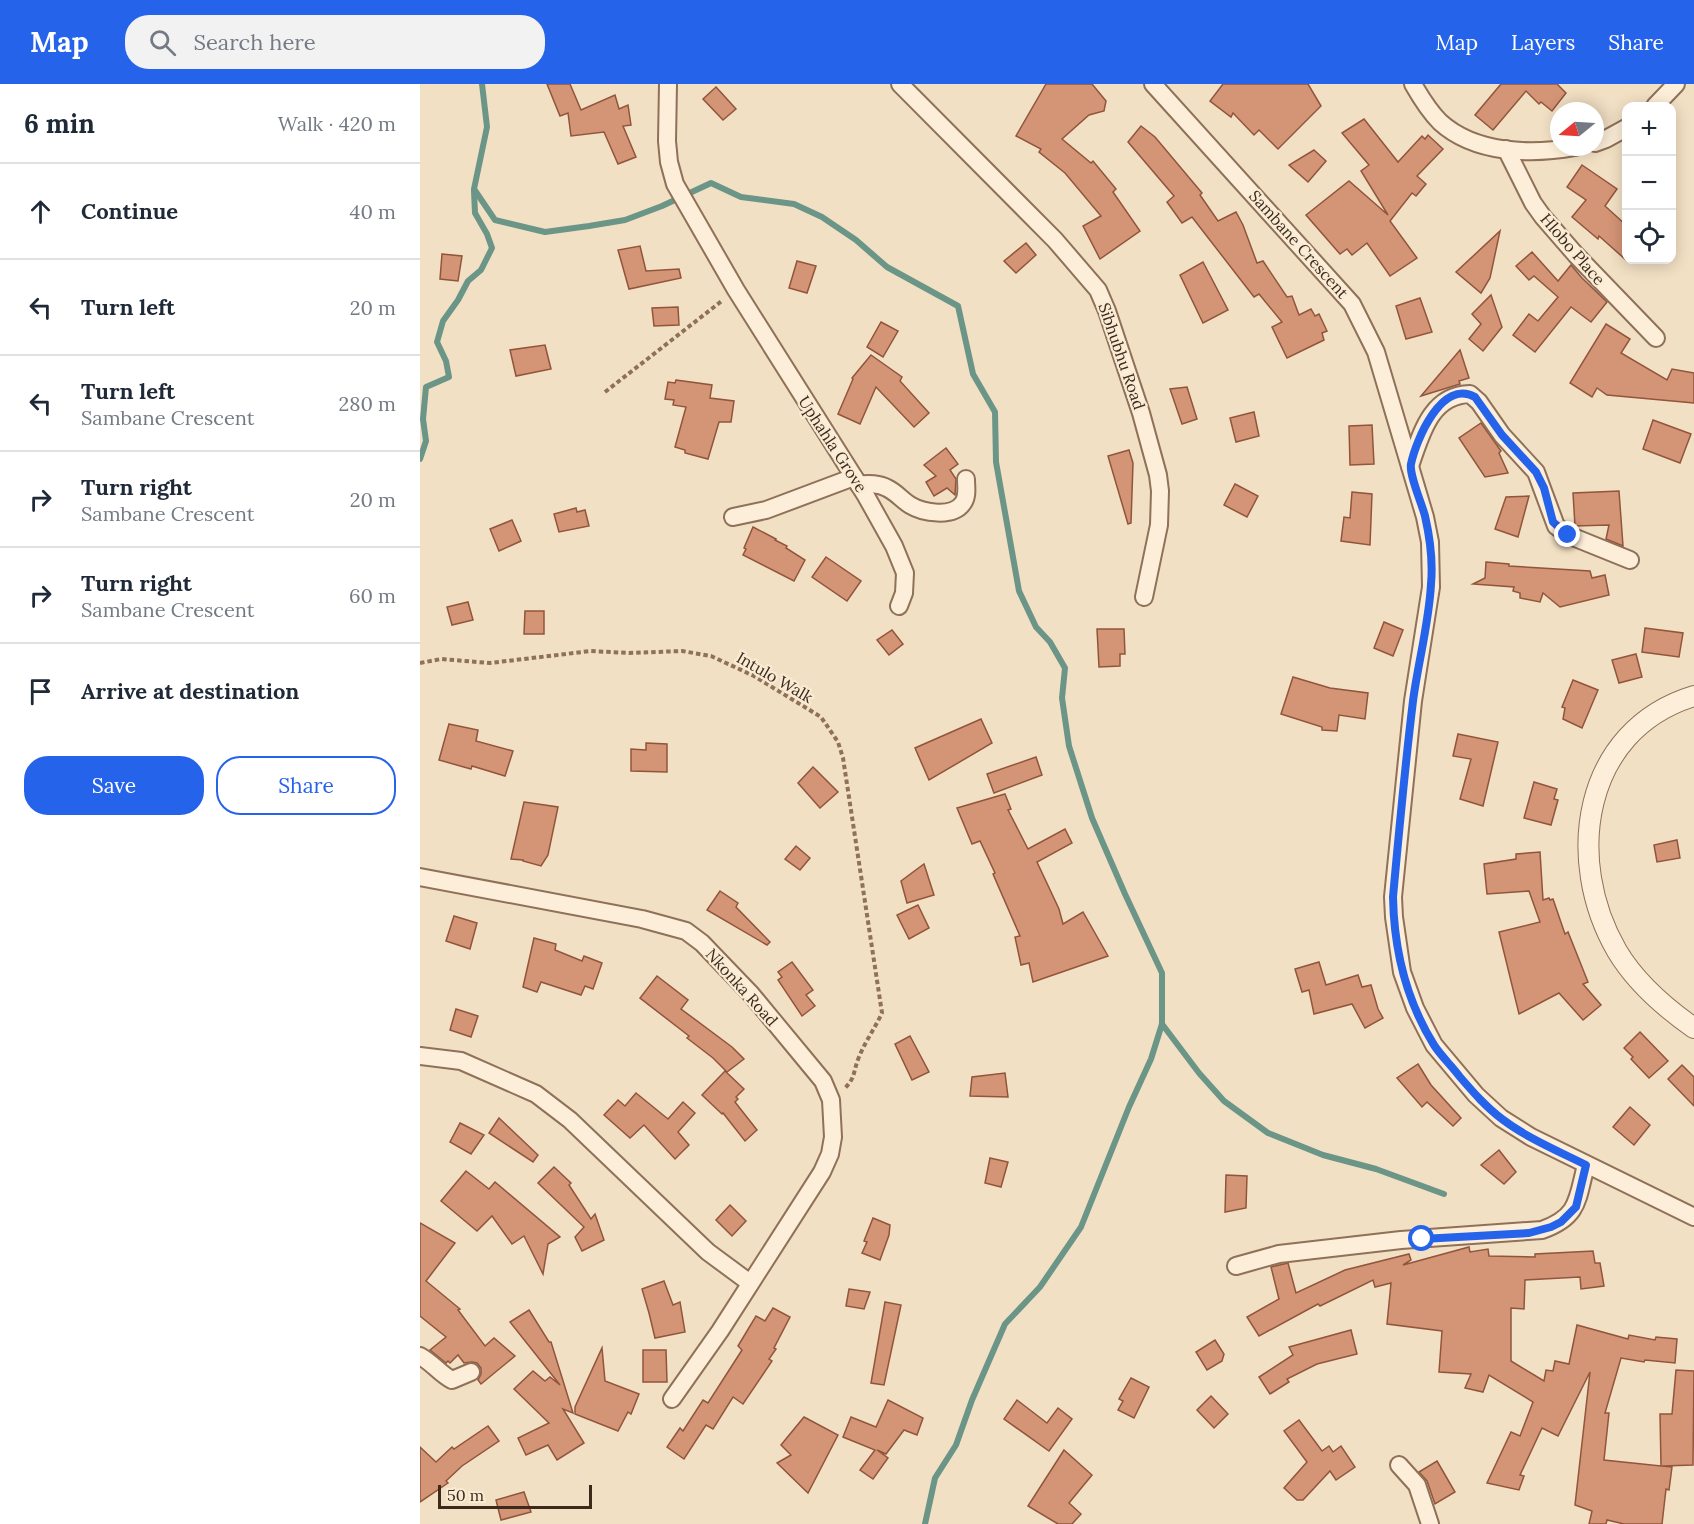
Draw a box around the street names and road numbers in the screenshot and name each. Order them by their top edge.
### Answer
street label: Sambane Crescent [1245,186,1353,303]
street label: Hlobo Place [1536,209,1610,289]
street label: Sibhubhu Road [1094,300,1150,412]
street label: Uphahla Grove [794,392,872,496]
street label: Intulo Walk [733,647,817,707]
street label: Nkonka Road [702,944,782,1030]

